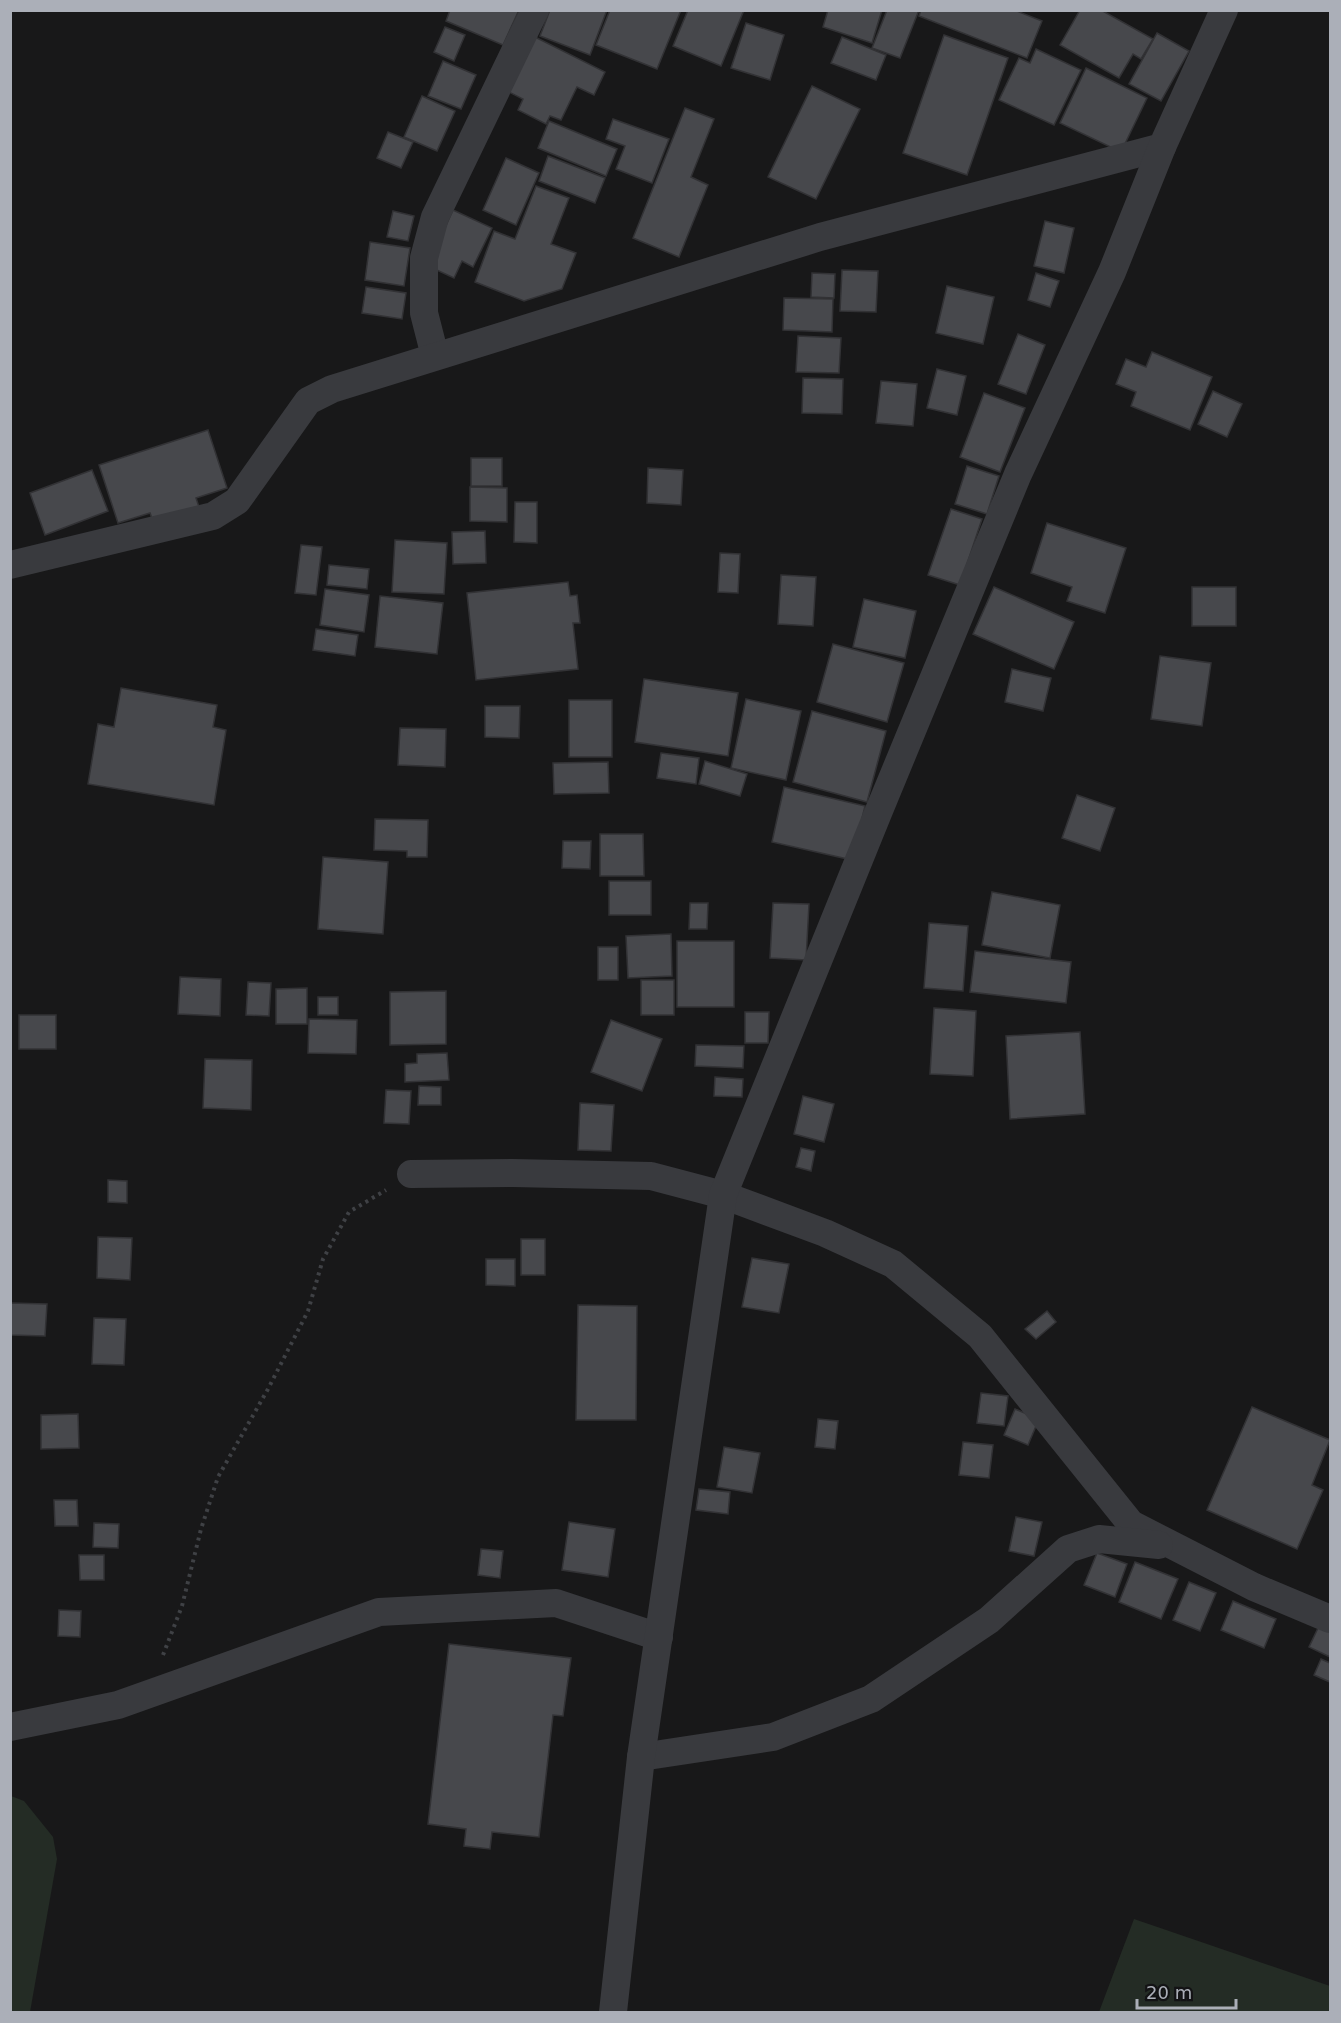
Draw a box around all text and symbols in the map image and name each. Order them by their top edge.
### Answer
scale bar [1137,1972,1236,2010]
text: 20 m [1146,1982,1192,2003]

